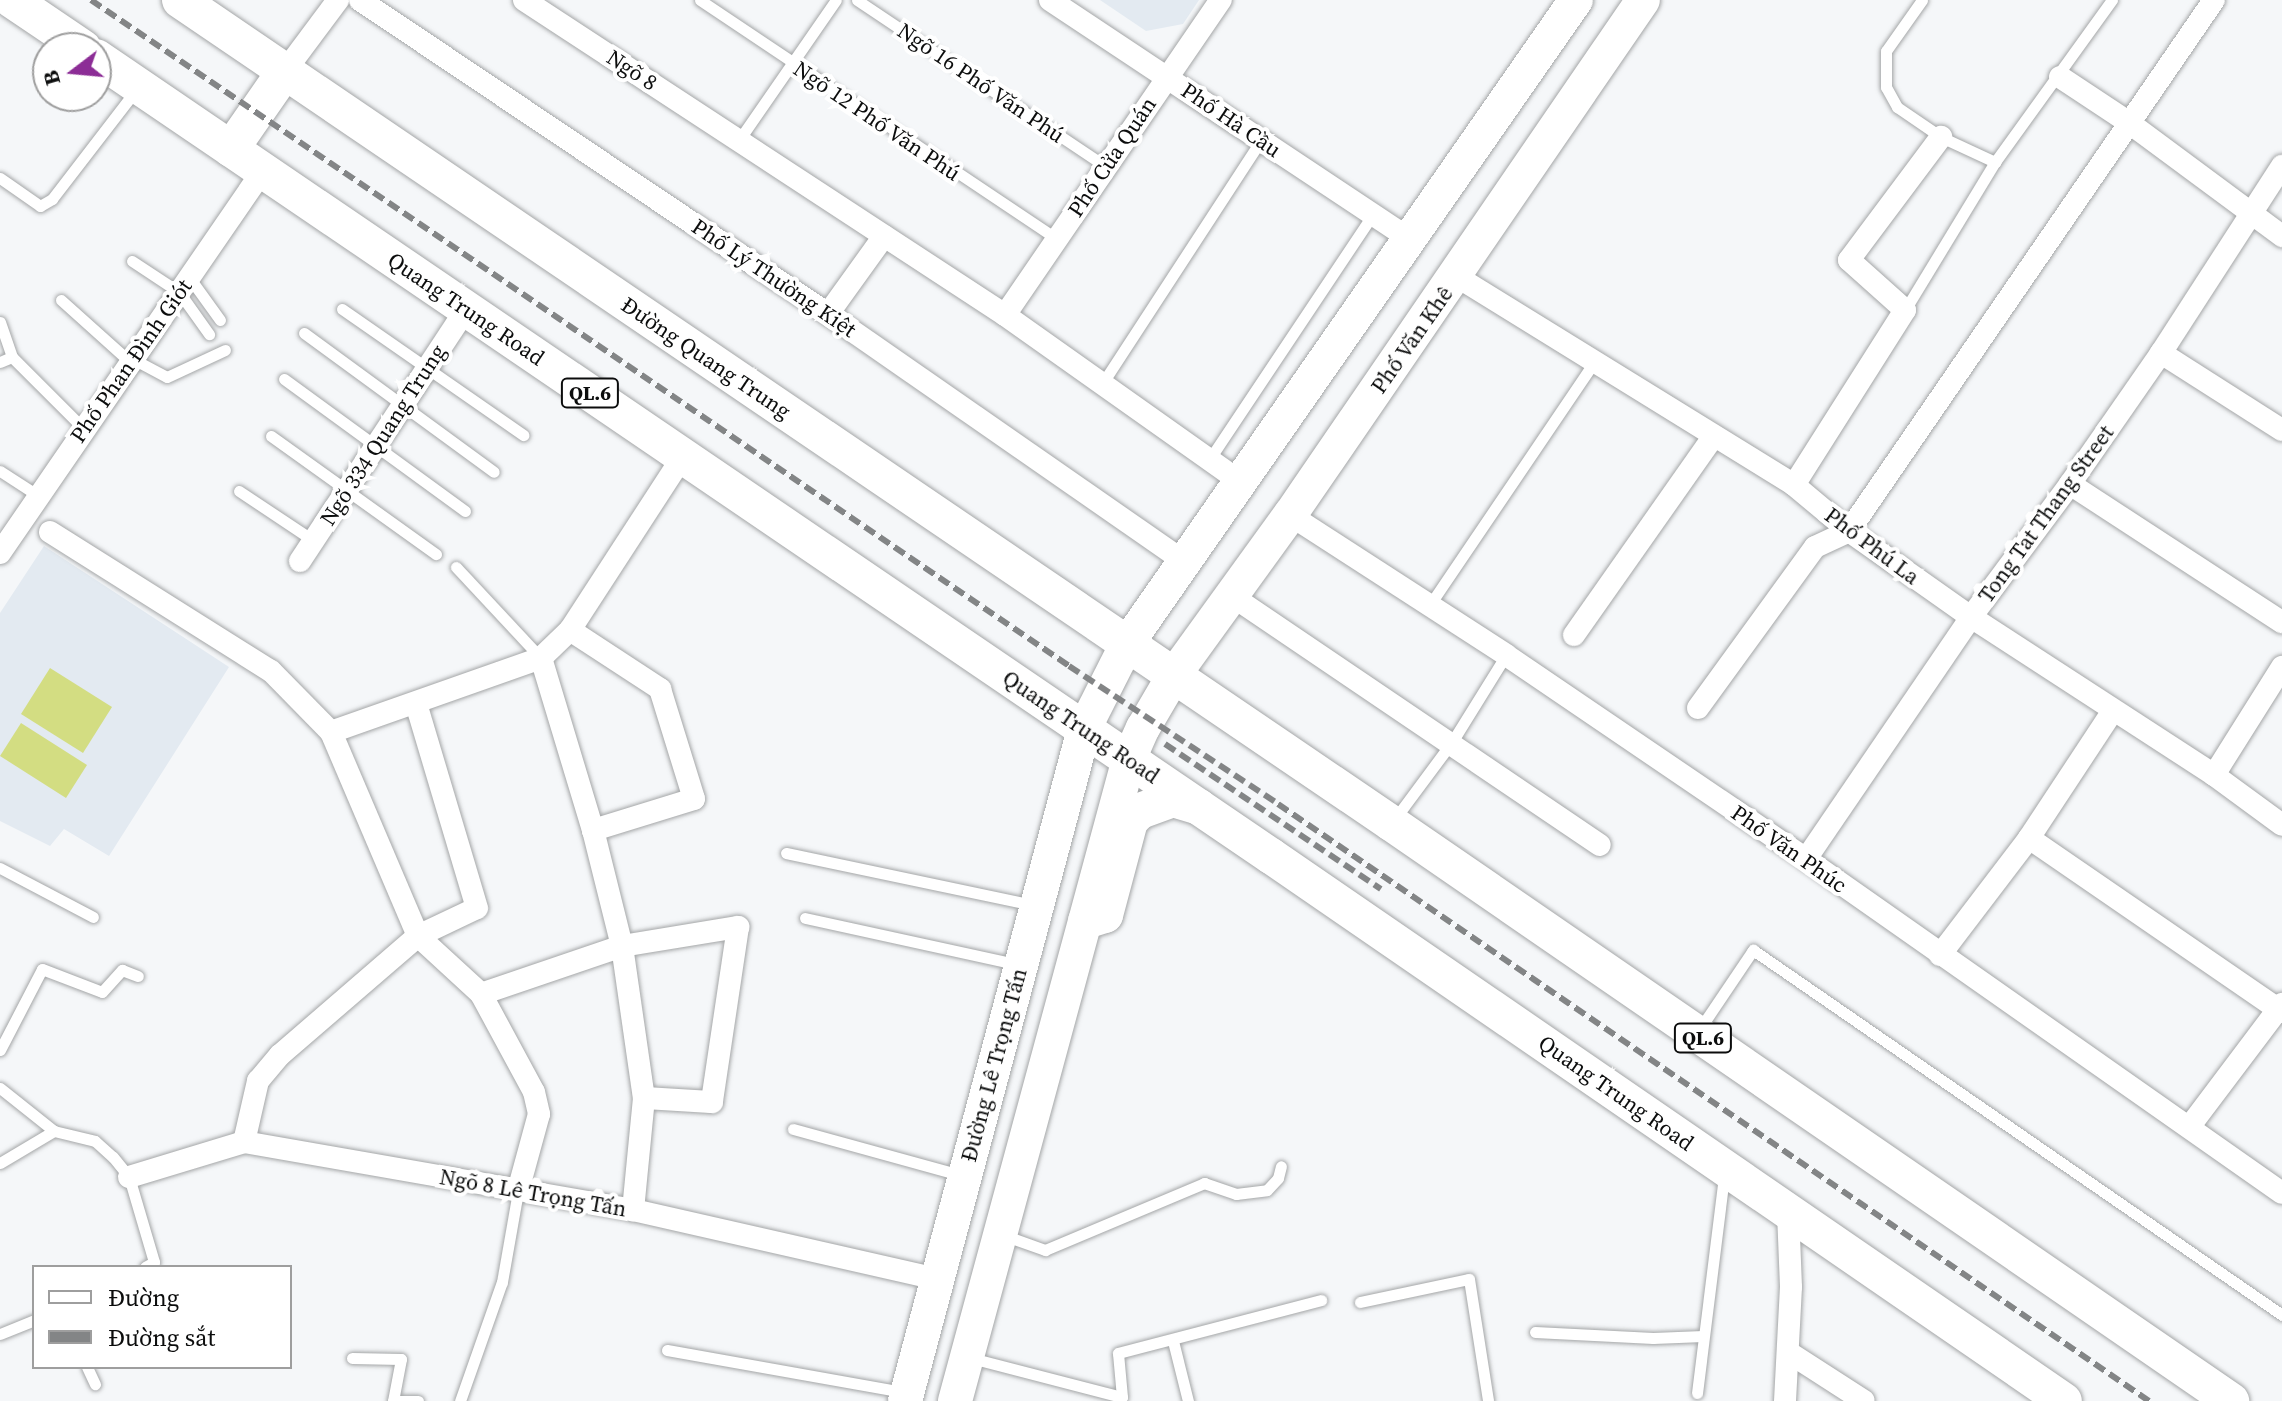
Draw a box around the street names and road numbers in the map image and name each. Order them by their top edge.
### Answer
street label: Ngõ 16 Phố Văn Phú [892,17,1070,149]
street label: Ngõ 8 [602,44,662,96]
street label: Ngõ 12 Phố Văn Phú [788,55,966,187]
street label: Phố Hà Cầu [1176,77,1286,163]
street label: Phố Cửa Quán [1062,92,1162,222]
street label: Phố Lý Thường Kiệt [687,213,861,343]
street label: Quang Trung Road [382,247,550,371]
street label: Phố Phan Đình Giót [65,274,197,448]
street label: Phố Văn Khê [1365,281,1459,399]
street label: Đường Quang Trung [616,291,796,425]
street label: Ngõ 334 Quang Trung [314,339,452,531]
road number: QL.6 [560,377,620,409]
street label: Tong Tat Thang Street [1972,420,2120,608]
street label: Phố Phú La [1819,502,1925,590]
street label: Quang Trung Road [997,665,1165,789]
street label: Phố Văn Phúc [1726,799,1852,899]
street label: Đường Lê Trọng Tấn [955,965,1033,1165]
road number: QL.6 [1673,1022,1733,1054]
street label: Quang Trung Road [1533,1029,1699,1157]
street label: Ngõ 8 Lê Trọng Tấn [437,1163,629,1223]

